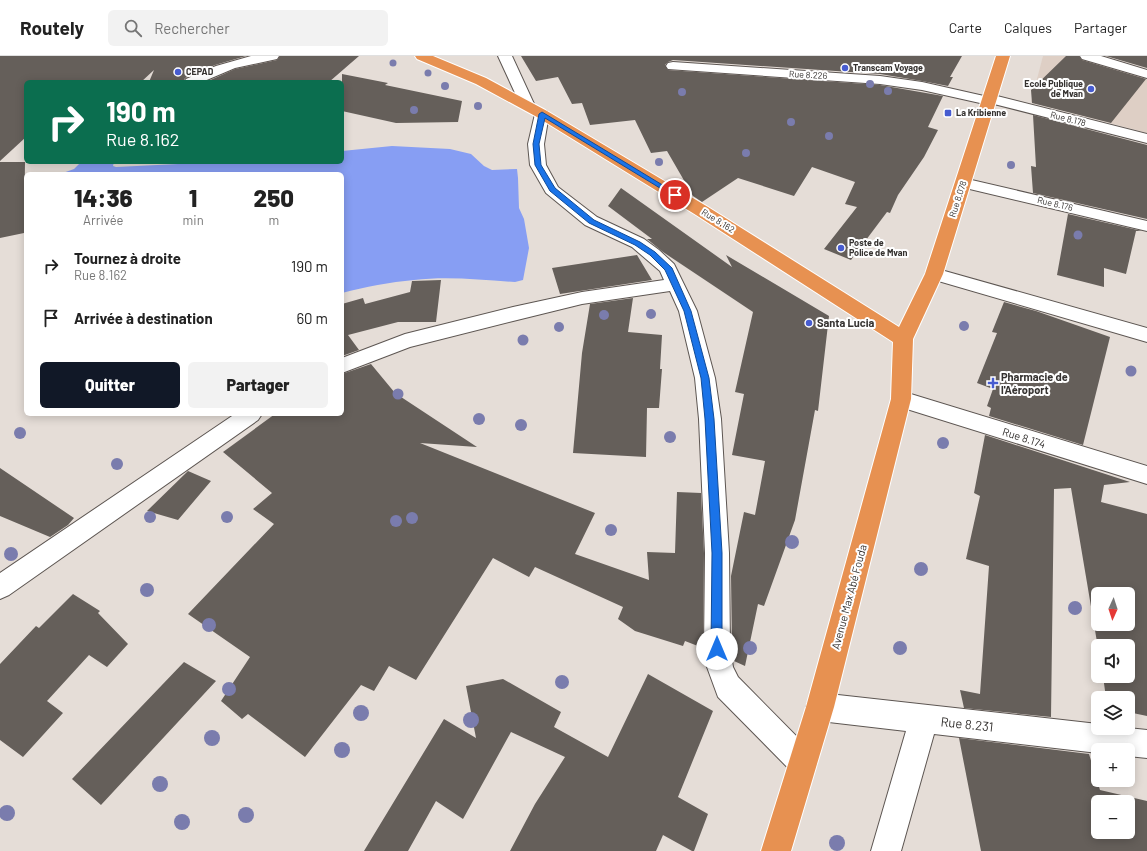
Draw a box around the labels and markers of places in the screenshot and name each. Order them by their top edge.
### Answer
place label: Transcam Voyage [853,62,923,73]
marker: Transcam Voyage [840,63,850,73]
place label: CEPAD [186,66,214,77]
marker: CEPAD [173,67,183,77]
place label: Ecole Publique de Mvan [1024,78,1083,99]
marker: Ecole Publique de Mvan [1086,84,1096,94]
place label: La Kribienne [956,107,1006,118]
marker: La Kribienne [943,108,953,118]
pin [658,178,692,212]
place label: Poste de Police de Mvan [849,237,908,258]
marker: Poste de Police de Mvan [836,243,846,253]
place label: Santa Lucia [817,316,874,329]
marker: Santa Lucia [804,318,814,328]
place label: Pharmacie de l'Aéroport [1001,370,1068,396]
marker: Pharmacie de l'Aéroport [988,378,998,388]

